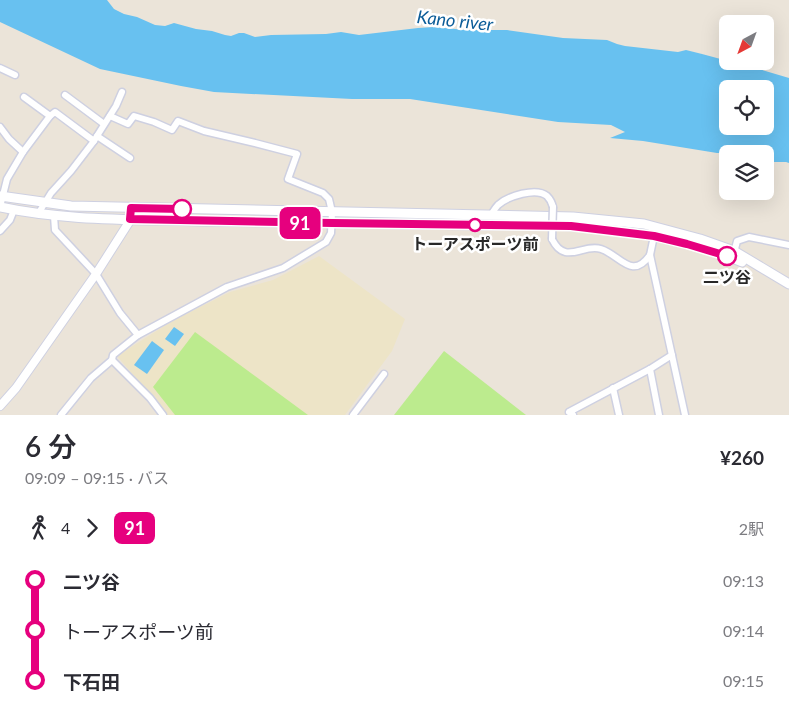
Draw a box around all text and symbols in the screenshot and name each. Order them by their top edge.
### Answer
water label: Kano river [416,5,495,35]
north arrow [719,15,774,70]
map controls [719,15,774,200]
button: locate [719,80,774,135]
button: layers [719,145,774,200]
unlabelled marker [172,199,192,219]
line badge: 91 [278,207,322,239]
text: 91 [290,212,310,234]
marker: トーアスポーツ前 [468,218,482,232]
place label: トーアスポーツ前 [411,234,539,253]
marker: 二ツ谷 [717,246,737,266]
place label: 二ツ谷 [703,267,751,286]
text: 6 分 [25,429,76,463]
text: ¥260 [720,446,764,469]
text: 09:09 – 09:15 · バス [25,468,169,487]
icon: walk [25,514,53,542]
icon: forward [78,514,106,542]
text: 91 [124,517,145,539]
text: 4 [61,518,70,537]
text: 2駅 [739,519,764,538]
text: 二ツ谷 [63,570,120,593]
text: 09:13 [723,571,764,590]
text: トーアスポーツ前 [63,620,214,643]
text: 09:14 [723,621,764,640]
text: 下石田 [63,670,120,693]
text: 09:15 [723,671,764,690]

